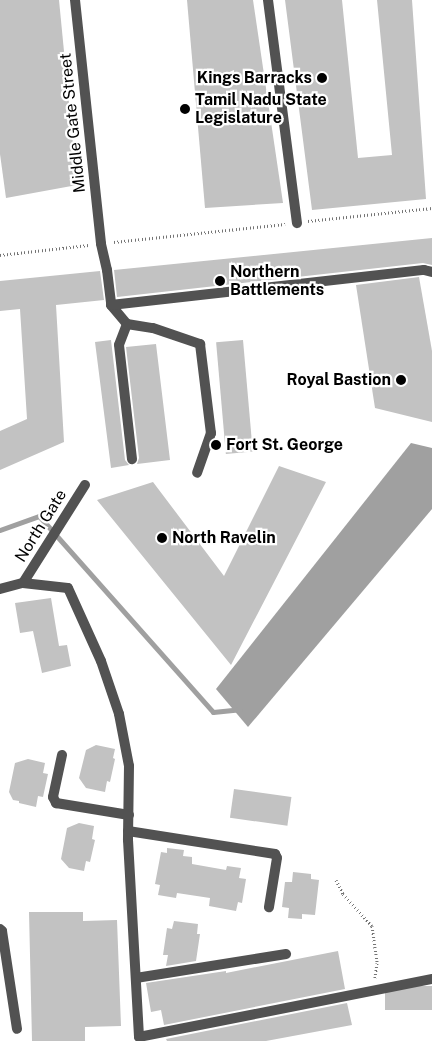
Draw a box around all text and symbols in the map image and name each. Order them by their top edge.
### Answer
street label: Middle Gate Street [56,52,90,194]
place label: Kings Barracks [197,68,312,88]
marker: Kings Barracks [316,72,328,84]
place label: Tamil Nadu State Legislature [195,90,327,128]
marker: Tamil Nadu State Legislature [179,103,191,115]
place label: Northern Battlements [230,262,324,300]
marker: Northern Battlements [214,275,226,287]
place label: Royal Bastion [287,370,391,390]
marker: Royal Bastion [395,374,407,386]
place label: Fort St. George [226,435,343,455]
marker: Fort St. George [210,439,222,451]
street label: North Gate [11,486,71,566]
place label: North Ravelin [172,528,276,548]
marker: North Ravelin [156,532,168,544]

